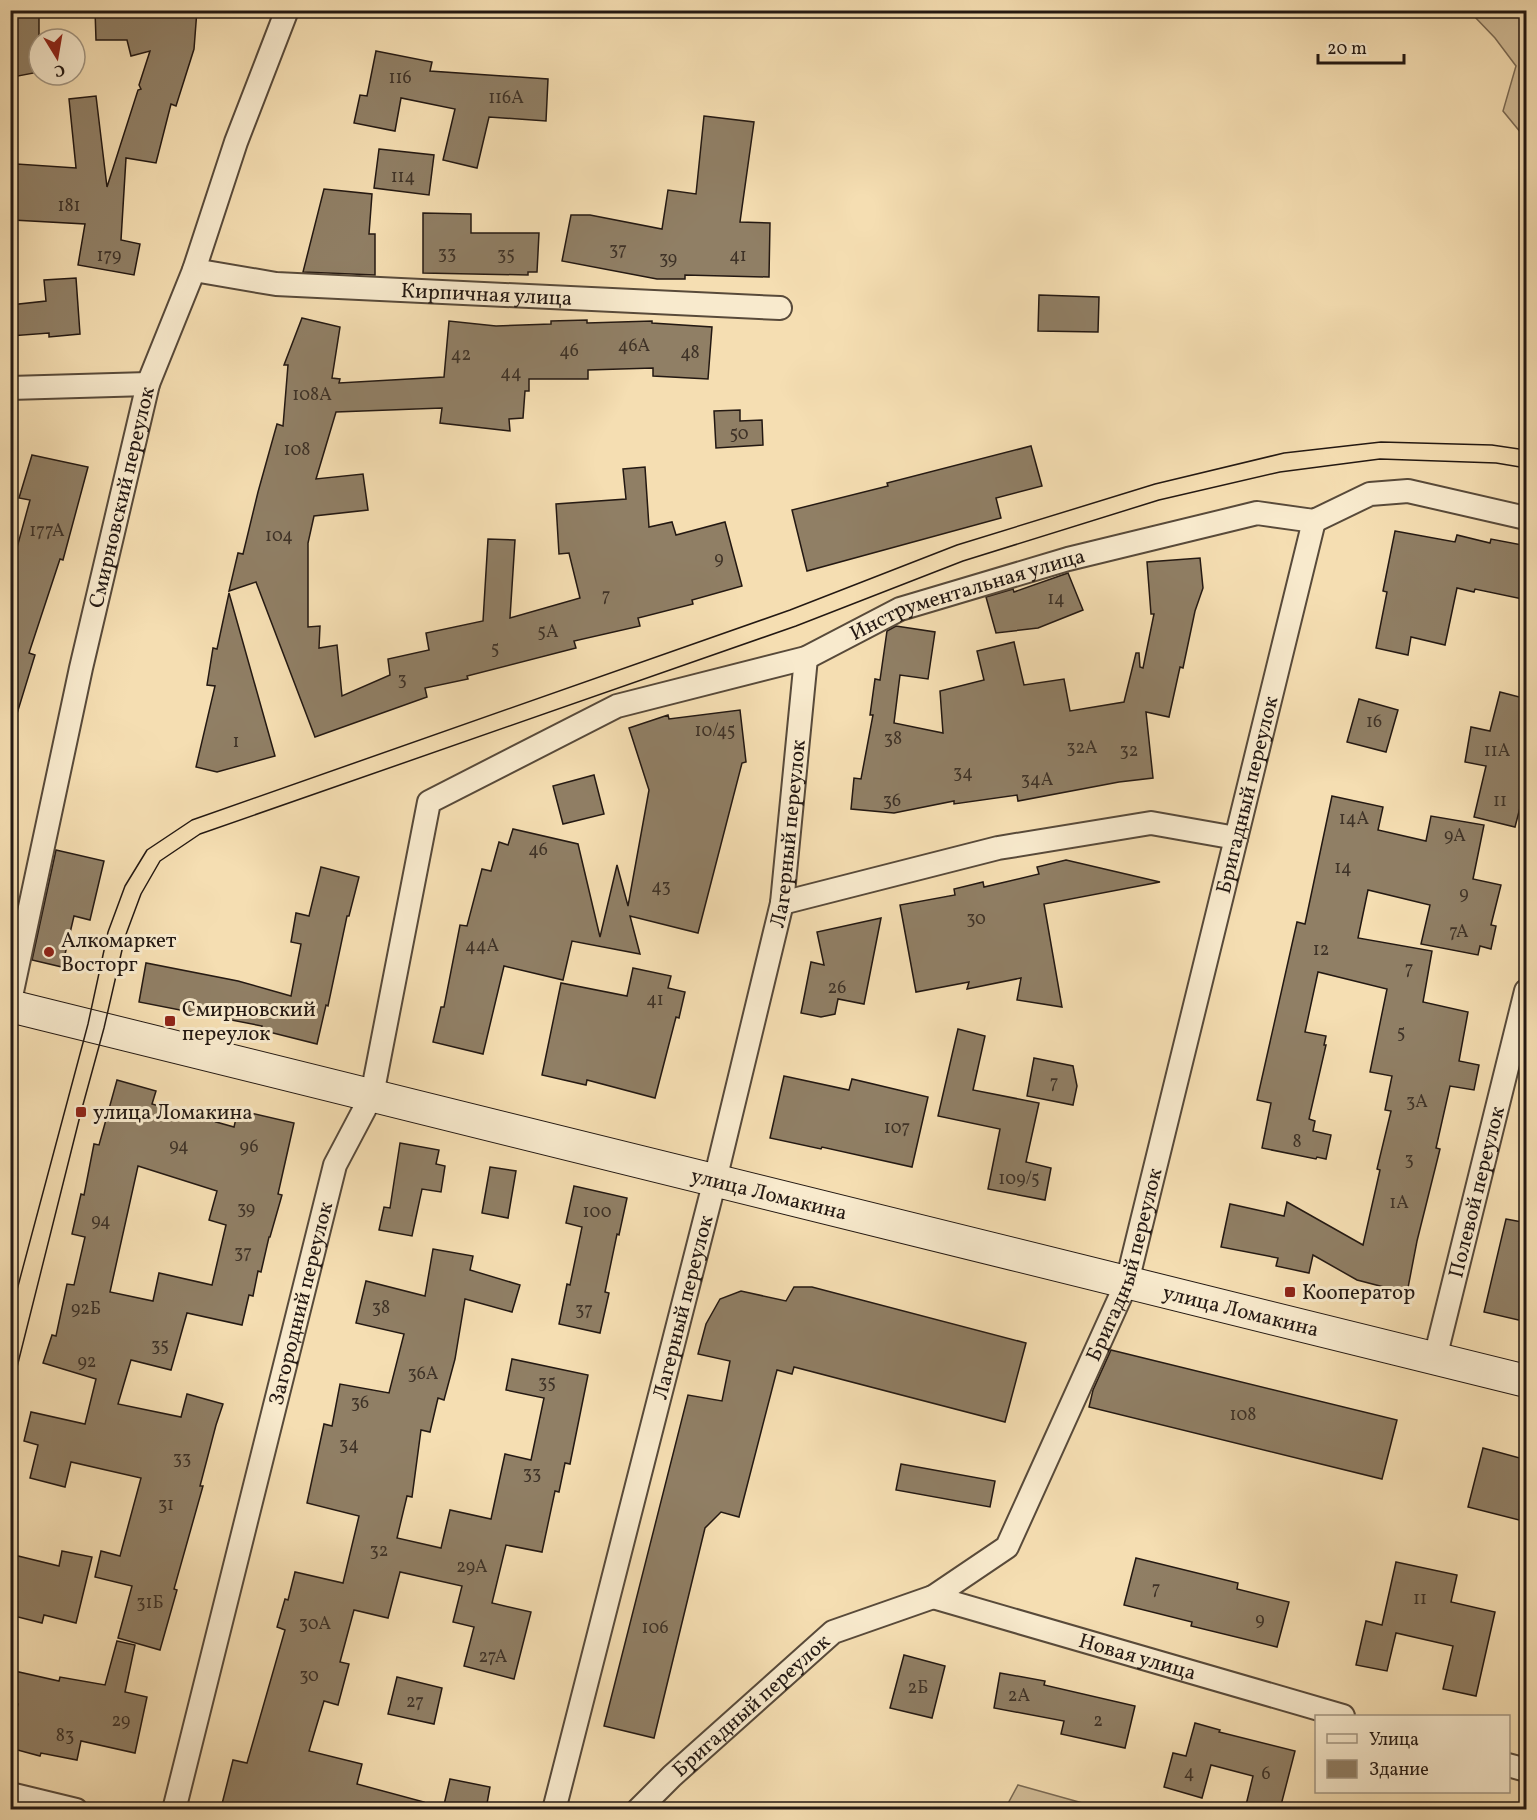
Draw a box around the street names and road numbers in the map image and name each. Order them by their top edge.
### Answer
street label: Кирпичная улица [400,277,573,314]
street label: Смирновский переулок [83,384,163,611]
street label: Инструментальная улица [845,542,1088,649]
street label: Бригадный переулок [1210,693,1286,897]
street label: Лагерный переулок [764,738,814,931]
street label: Полевой переулок [1442,1104,1513,1281]
street label: улица Ломакина [688,1162,850,1229]
street label: Бригадный переулок [1080,1165,1170,1367]
street label: Загородний переулок [263,1199,341,1409]
street label: Лагерный переулок [647,1212,721,1403]
street label: улица Ломакина [1159,1279,1322,1345]
street label: Новая улица [1075,1627,1199,1689]
street label: Бригадный переулок [667,1628,837,1785]

